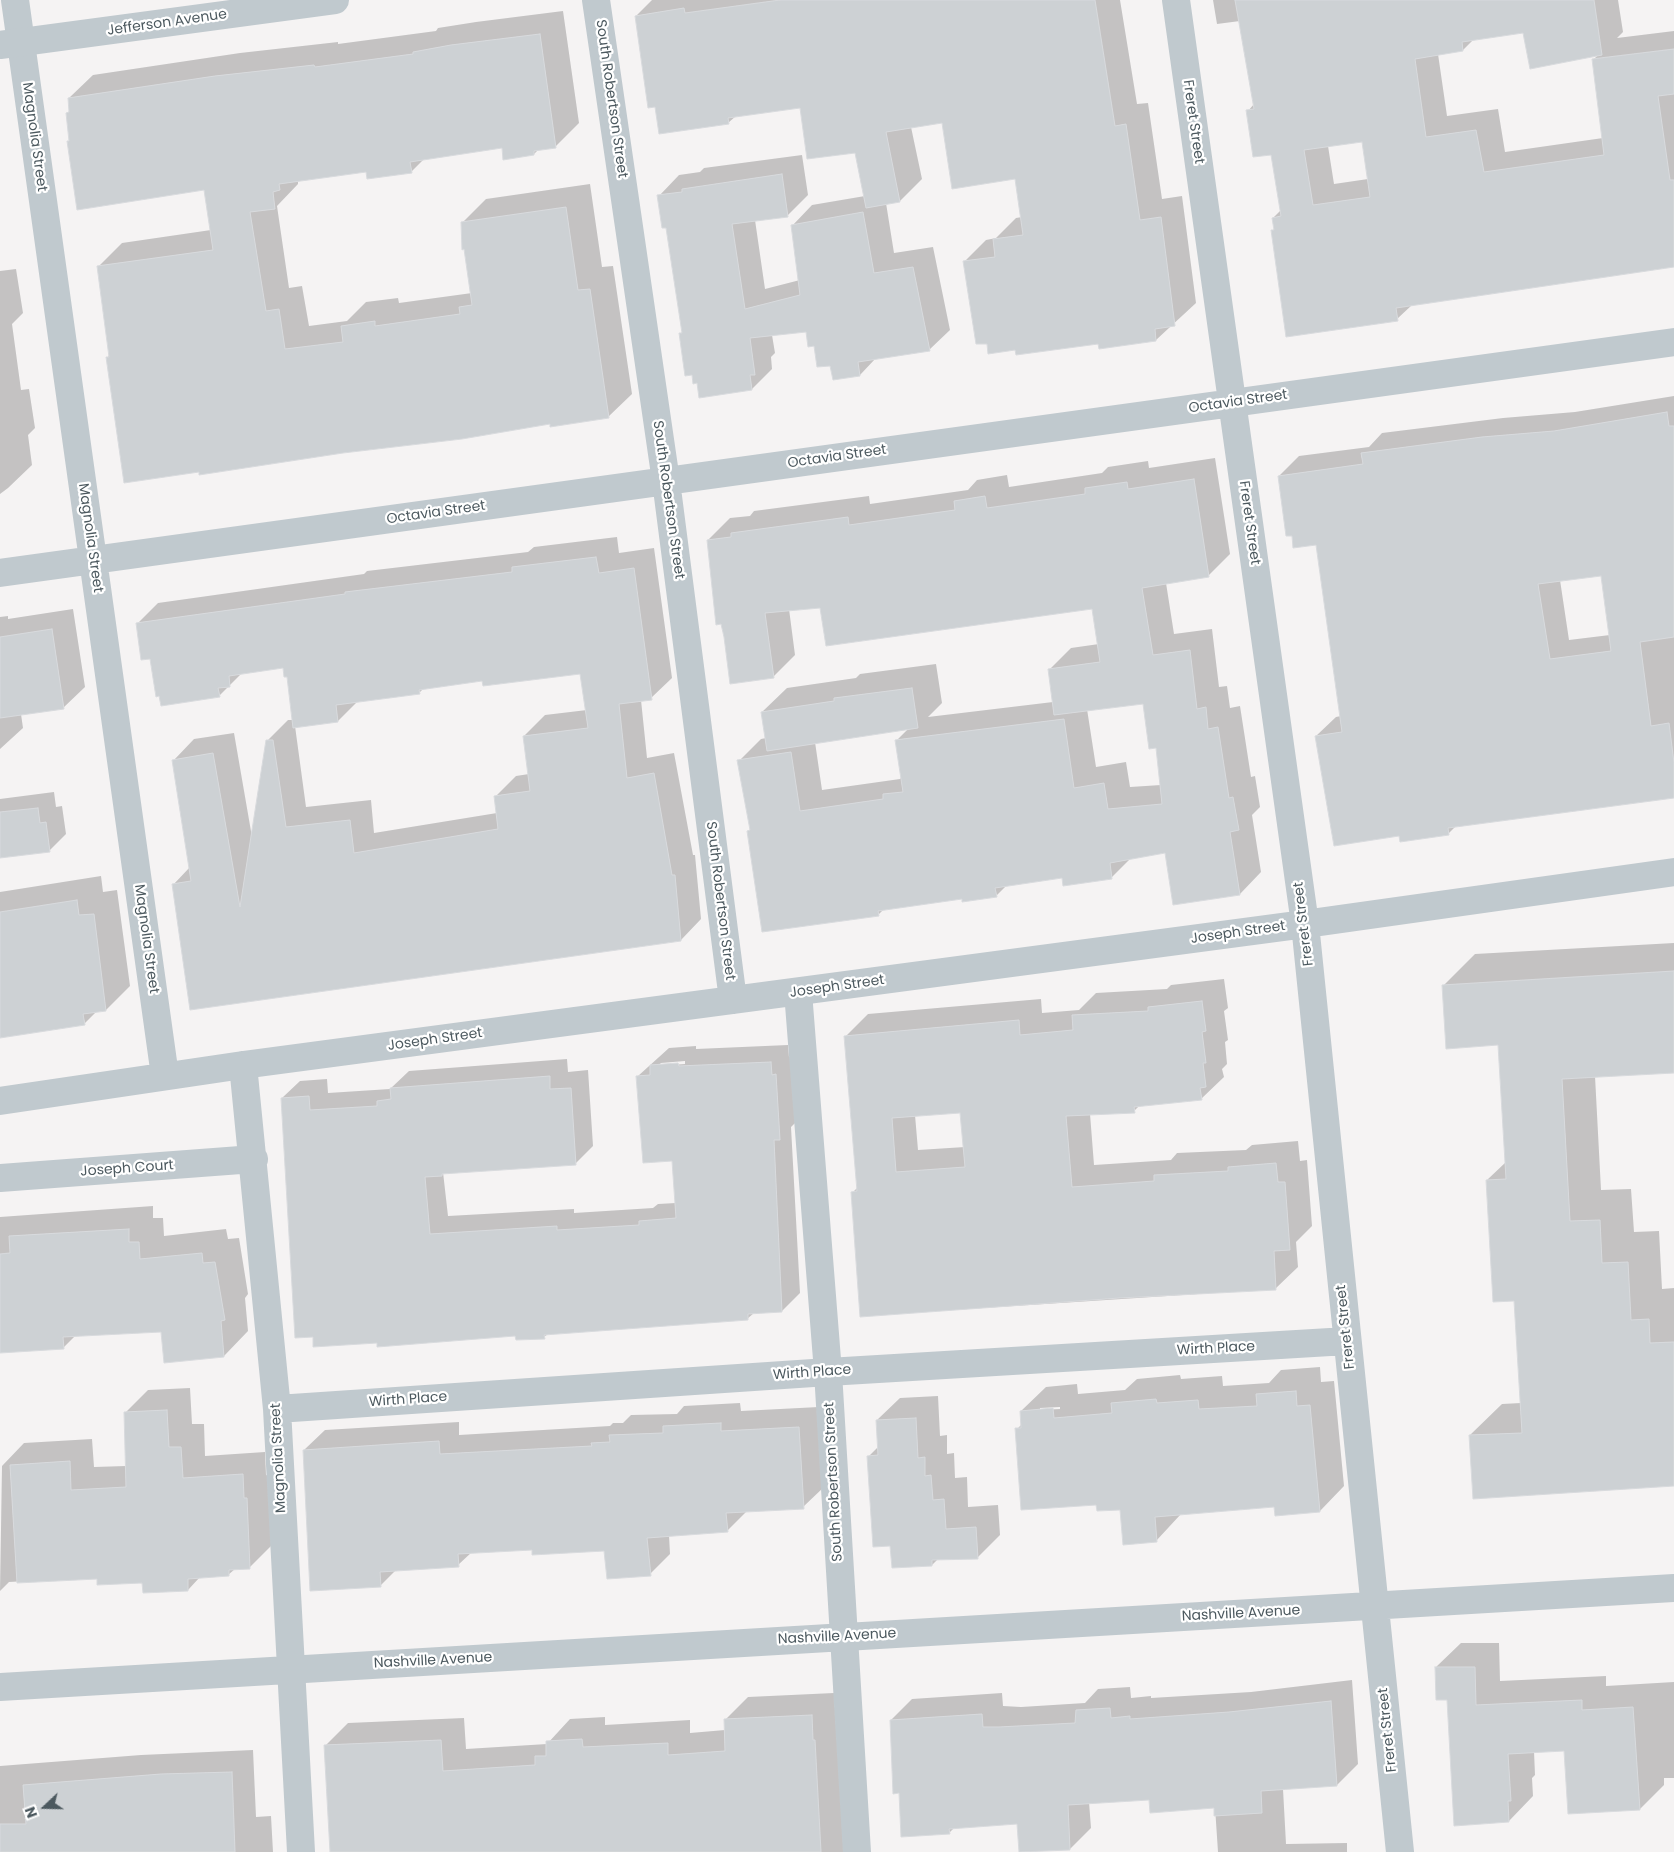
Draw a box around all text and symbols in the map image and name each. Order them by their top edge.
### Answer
street label: Jefferson Avenue [106,6,228,40]
street label: South Robertson Street [592,19,630,179]
street label: Freret Street [1179,79,1207,165]
street label: Magnolia Street [18,81,50,193]
street label: Octavia Street [1188,387,1288,417]
street label: South Robertson Street [649,420,687,580]
street label: Octavia Street [787,442,887,472]
street label: Freret Street [1235,480,1263,566]
street label: Magnolia Street [74,482,106,594]
street label: Octavia Street [386,498,486,528]
street label: South Robertson Street [702,821,738,981]
street label: Freret Street [1291,881,1317,967]
street label: Magnolia Street [130,883,162,995]
street label: Joseph Street [1190,918,1286,948]
street label: Joseph Street [789,972,885,1002]
street label: Joseph Street [387,1025,483,1055]
street label: Joseph Court [80,1157,174,1181]
street label: Freret Street [1333,1284,1359,1370]
street label: Wirth Place [1176,1339,1256,1359]
street label: Wirth Place [772,1362,852,1384]
street label: Wirth Place [368,1389,448,1411]
street label: South Robertson Street [821,1402,847,1562]
street label: Magnolia Street [268,1403,290,1513]
street label: Nashville Avenue [1181,1603,1301,1625]
street label: Nashville Avenue [777,1626,897,1648]
street label: Nashville Avenue [373,1650,493,1672]
street label: Freret Street [1375,1687,1401,1773]
north arrow [20,1782,70,1832]
text: N [20,1804,42,1821]

